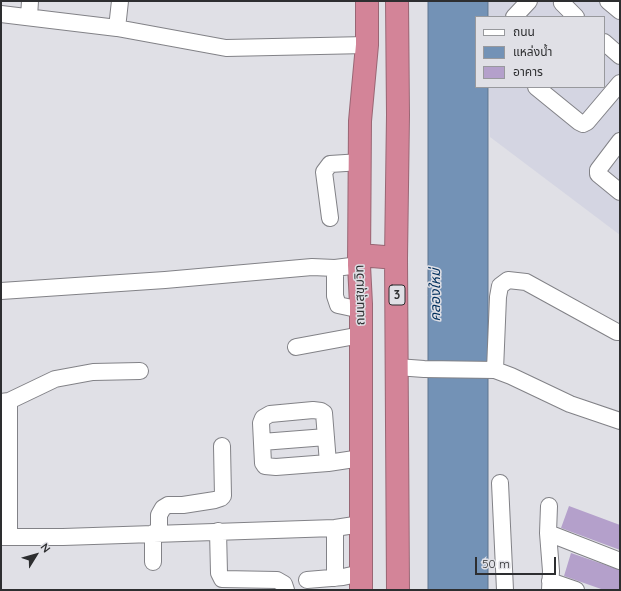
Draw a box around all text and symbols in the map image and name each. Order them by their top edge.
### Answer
legend [475,16,605,88]
text: ถนน [513,24,535,39]
text: แหล่งน้ำ [513,44,552,59]
text: อาคาร [513,64,543,79]
street label: ถนนสุขุมวิท [352,265,368,325]
water label: คลองใหม่ [428,268,444,322]
road number: 3 [389,285,405,305]
north arrow [16,535,56,575]
text: N [38,540,54,555]
scale bar [477,549,558,575]
text: 50 m [482,556,510,571]

